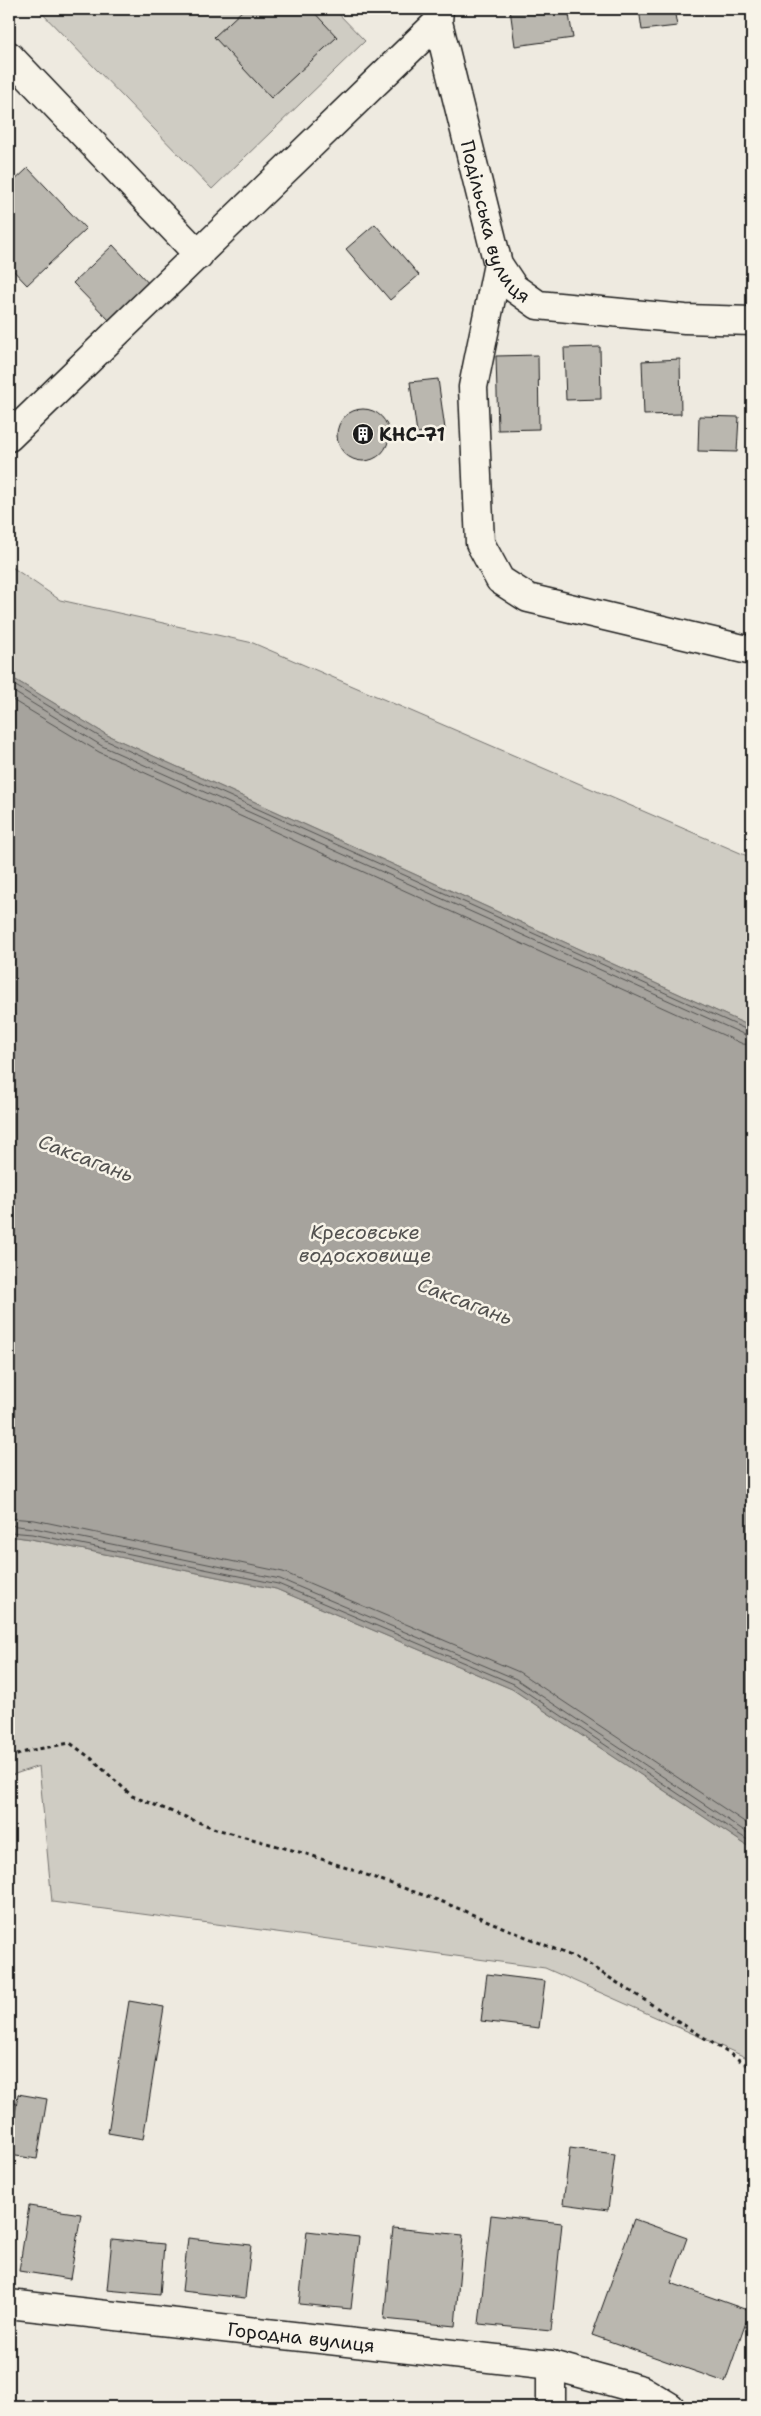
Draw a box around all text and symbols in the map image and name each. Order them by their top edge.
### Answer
street label: Подільська вулиця [455,138,535,309]
building icon: КНС-71 [351,422,375,446]
place label: КНС-71 [379,422,445,447]
water label: Саксагань [35,1128,137,1188]
water label: Кресовське водосховище [299,1219,431,1268]
water label: Саксагань [414,1271,516,1331]
street label: Городна вулиця [226,2317,376,2358]

